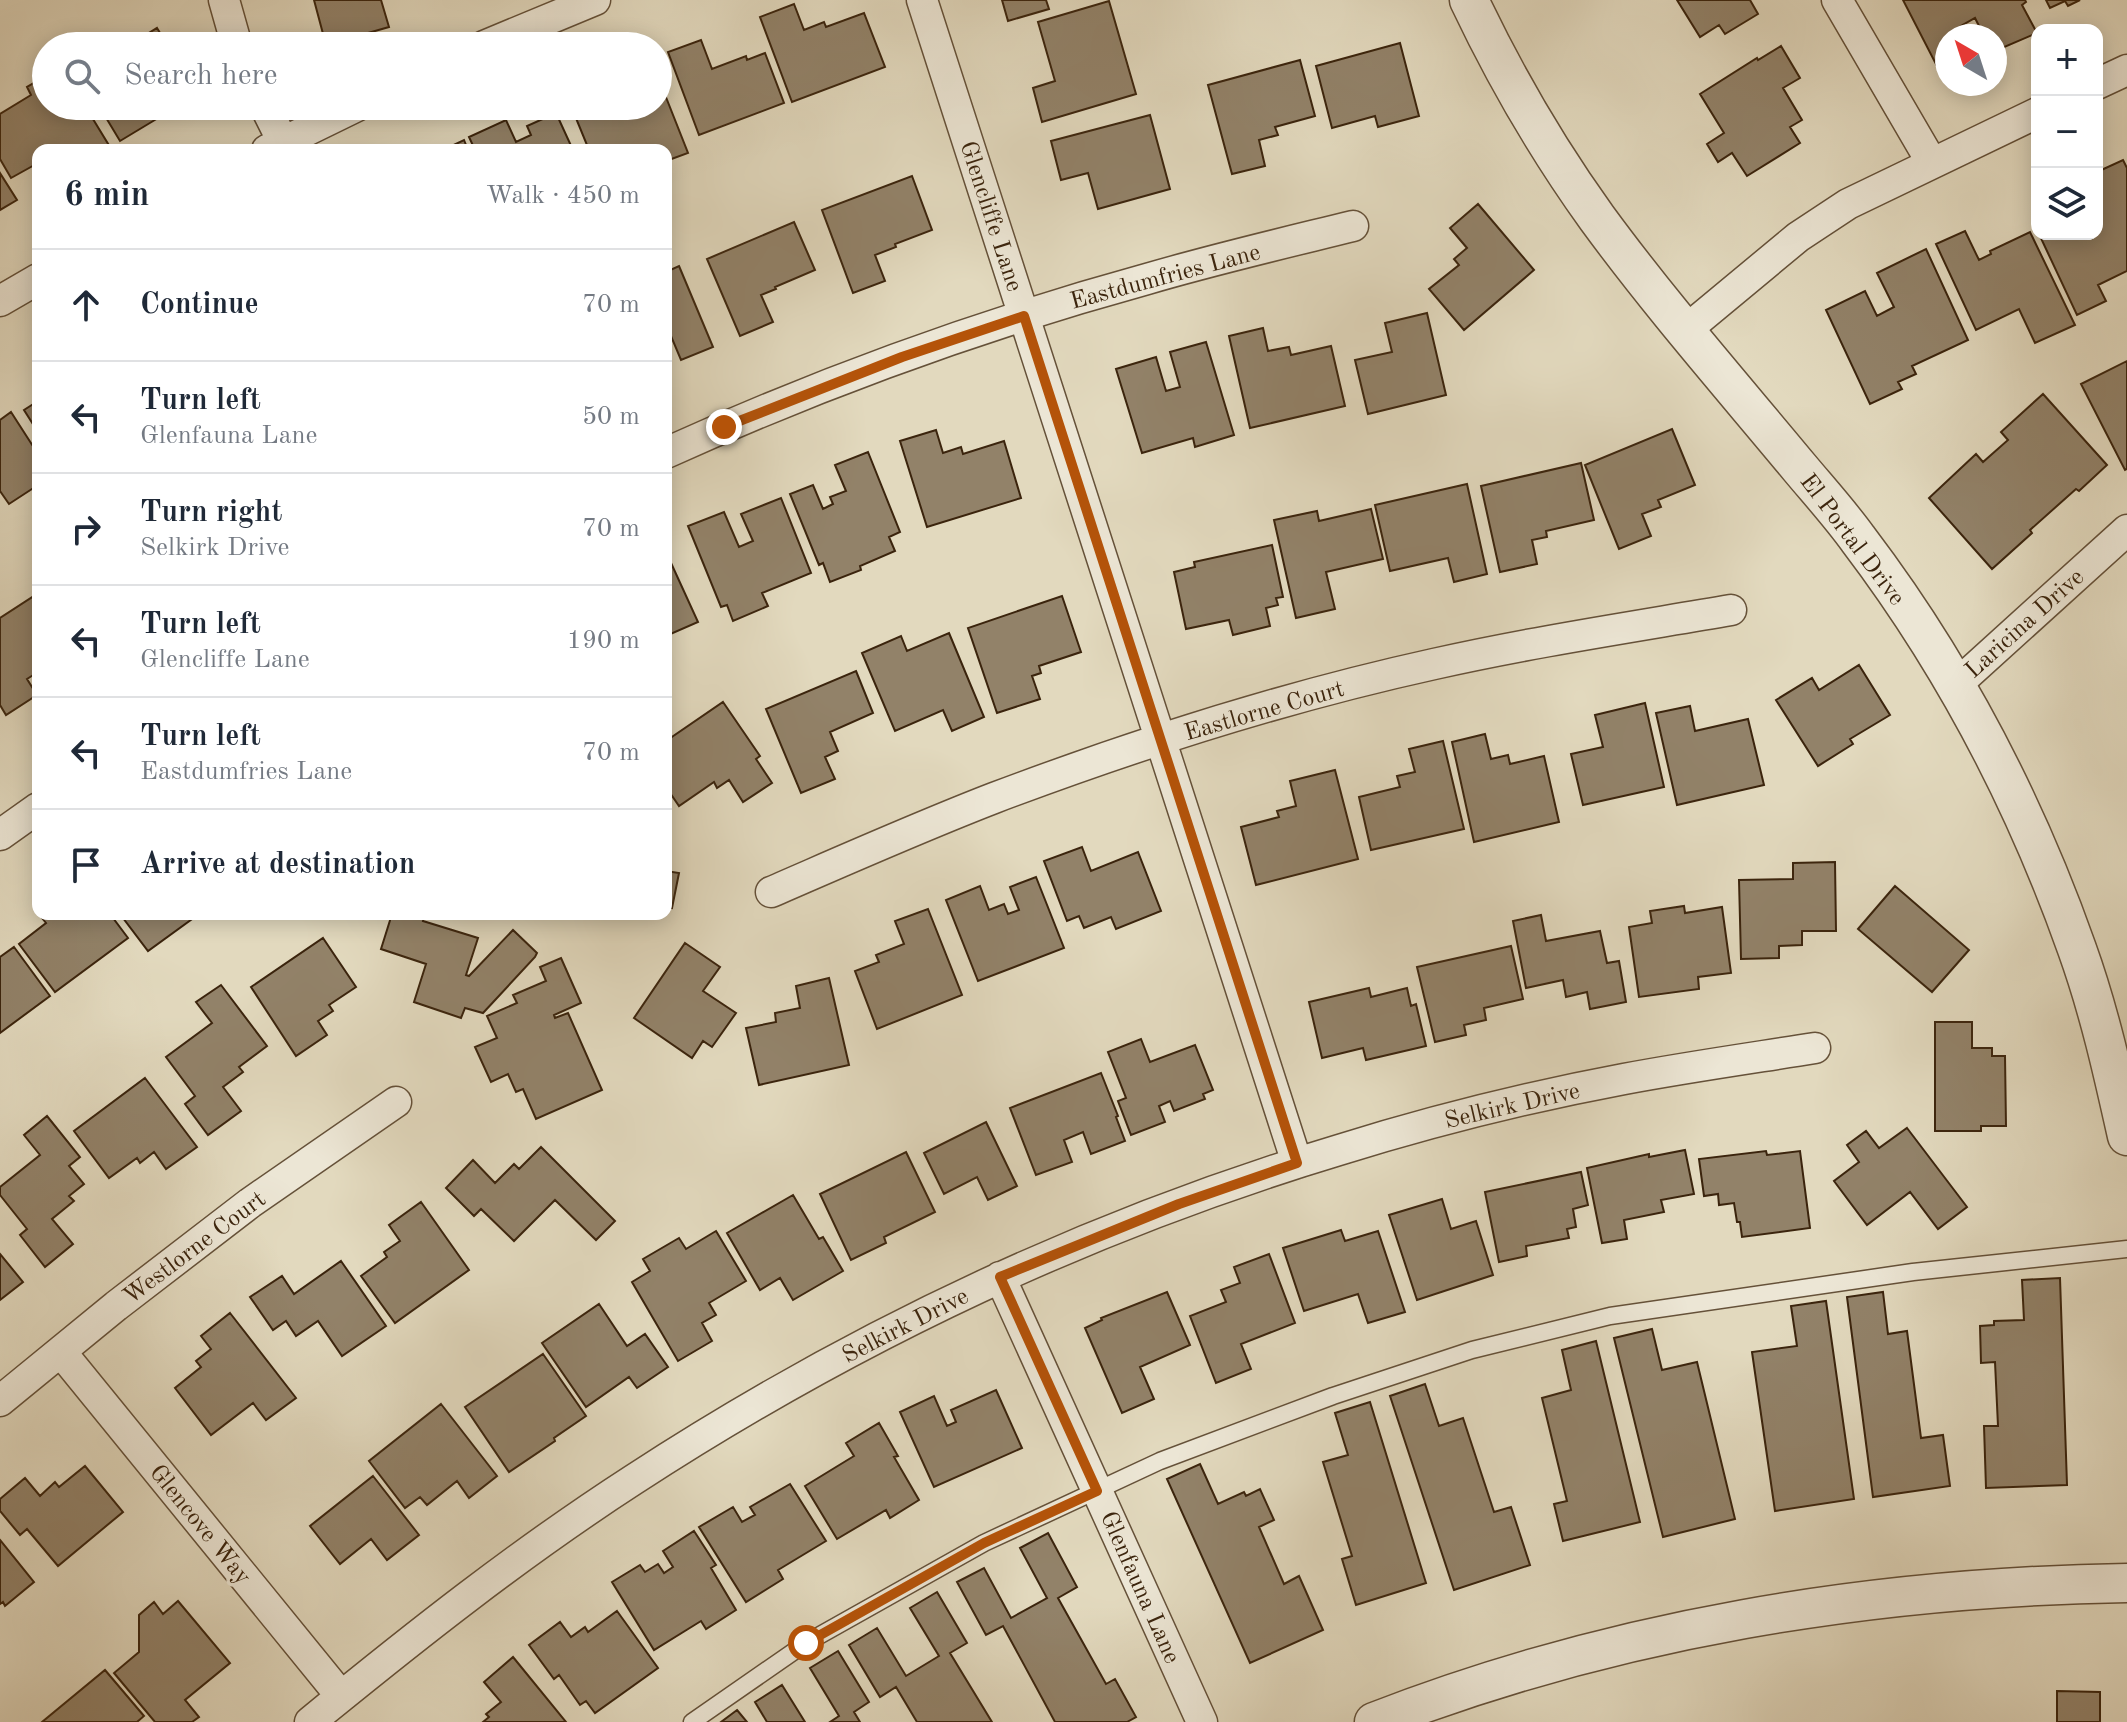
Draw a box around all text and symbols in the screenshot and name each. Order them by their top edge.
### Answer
north arrow [1935,24,2007,96]
map controls [2031,24,2103,240]
button: + [2031,24,2103,96]
search box [32,32,672,120]
icon: search [60,54,104,98]
text: Search here [124,61,278,91]
button: − [2031,96,2103,168]
street label: Glencliffe Lane [954,138,1026,295]
button: layers [2031,168,2103,240]
text: 6 min [64,179,149,213]
text: Walk · 450 m [486,183,640,209]
street label: Eastdumfries Lane [1068,241,1263,315]
icon: ahead [64,283,108,327]
text: Continue [140,290,259,320]
text: 70 m [582,292,640,318]
text: Turn left [140,386,261,416]
icon: left [64,395,108,439]
text: 50 m [582,404,640,430]
route end [706,409,742,445]
text: Glenfauna Lane [140,423,317,449]
street label: El Portal Drive [1794,470,1908,610]
text: Turn right [140,498,282,528]
icon: right [64,507,108,551]
text: 70 m [582,516,640,542]
text: Selkirk Drive [140,535,290,561]
street label: Laricina Drive [1961,565,2089,684]
text: Turn left [140,610,261,640]
icon: left [64,619,108,663]
text: 190 m [567,628,640,654]
text: Glencliffe Lane [140,647,310,673]
street label: Eastlorne Court [1182,678,1347,746]
text: Turn left [140,722,261,752]
icon: left [64,731,108,775]
text: 70 m [582,740,640,766]
text: Eastdumfries Lane [140,759,352,785]
icon: arrive [64,843,108,887]
text: Arrive at destination [140,850,415,880]
street label: Selkirk Drive [1442,1080,1582,1134]
street label: Westlorne Court [120,1188,271,1310]
street label: Selkirk Drive [839,1285,973,1369]
street label: Glencove Way [144,1461,255,1590]
street label: Glenfauna Lane [1095,1508,1183,1668]
route start [788,1625,824,1661]

